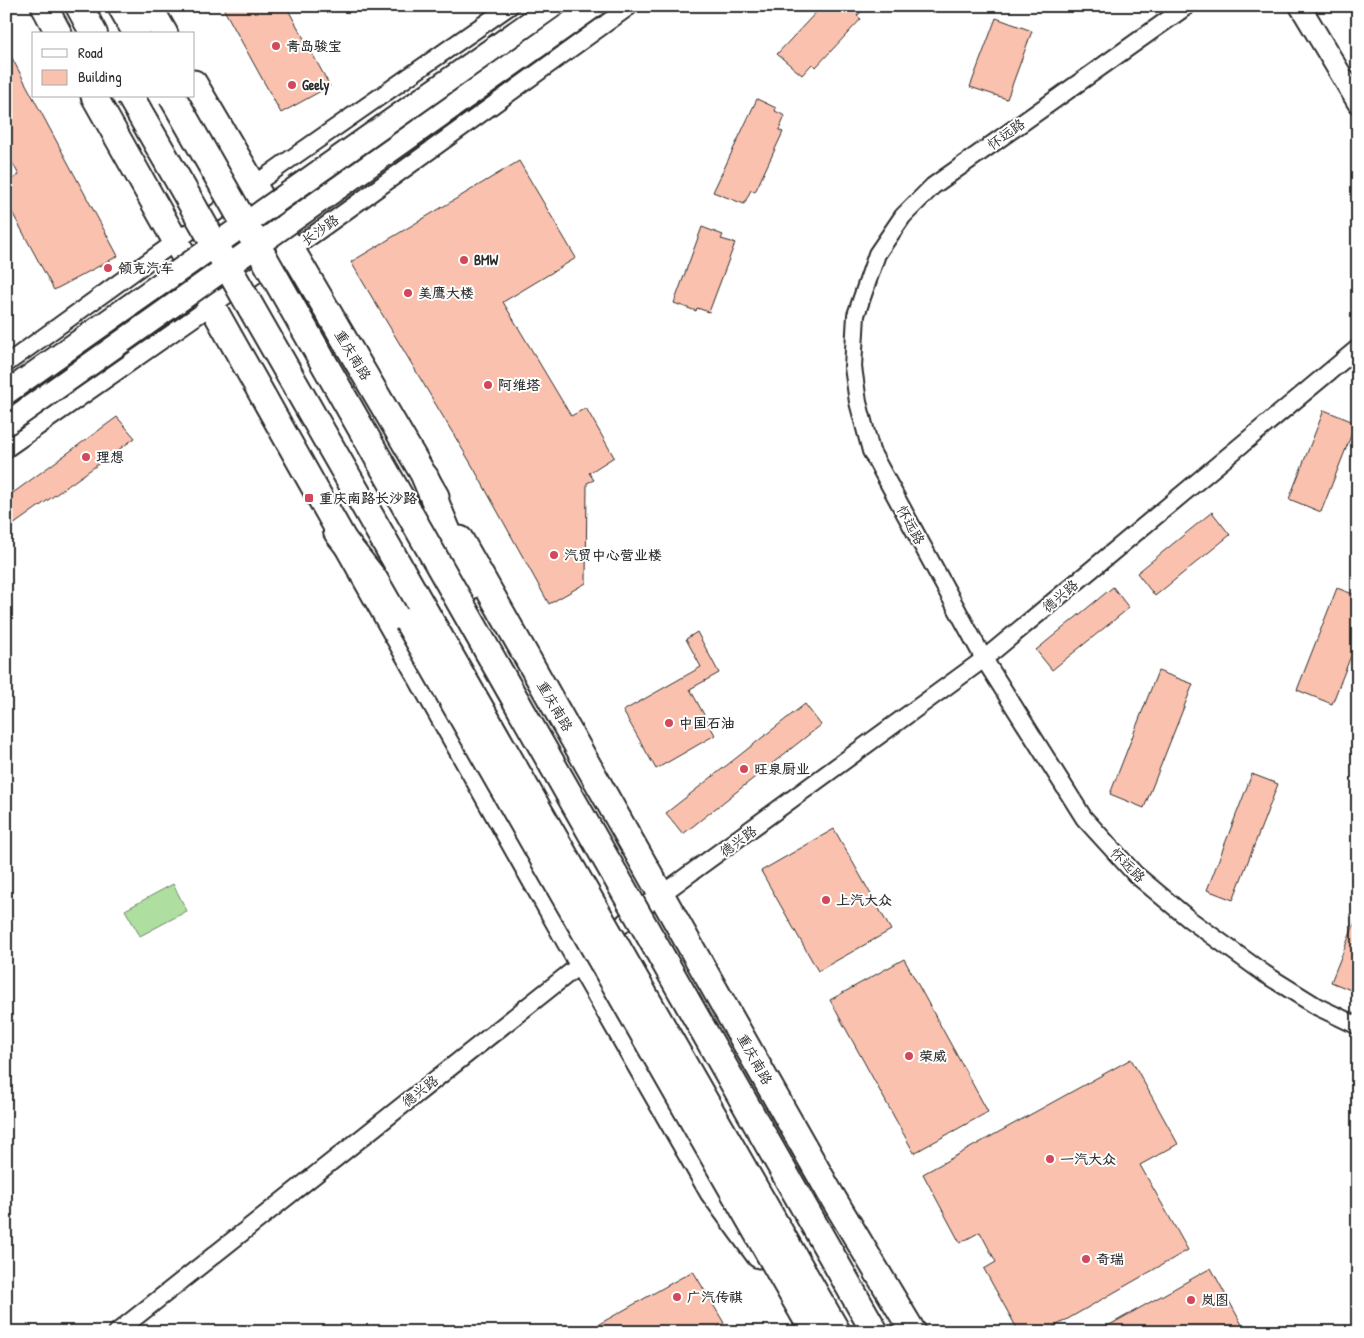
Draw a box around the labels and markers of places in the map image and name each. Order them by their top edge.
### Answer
place label: 青岛骏宝 [286,36,342,55]
marker: 青岛骏宝 [270,40,282,52]
place label: Geely [302,75,330,96]
marker: Geely [286,79,298,91]
place label: BMW [474,250,498,269]
marker: BMW [458,254,470,266]
place label: 领克汽车 [118,258,174,277]
marker: 领克汽车 [102,262,114,274]
place label: 美鹰大楼 [418,283,474,302]
marker: 美鹰大楼 [402,287,414,299]
place label: 阿维塔 [498,375,541,394]
marker: 阿维塔 [482,379,494,391]
place label: 理想 [96,447,124,466]
marker: 理想 [80,451,92,463]
place label: 重庆南路长沙路 [319,488,417,507]
marker: 重庆南路长沙路 [303,492,315,504]
place label: 汽贸中心营业楼 [564,545,662,564]
marker: 汽贸中心营业楼 [548,549,560,561]
place label: 中国石油 [679,713,735,732]
marker: 中国石油 [663,717,675,729]
place label: 旺泉厨业 [754,759,810,778]
marker: 旺泉厨业 [738,763,750,775]
place label: 上汽大众 [836,890,892,909]
marker: 上汽大众 [820,894,832,906]
place label: 荣威 [919,1046,947,1065]
marker: 荣威 [903,1050,915,1062]
place label: 一汽大众 [1060,1149,1116,1168]
marker: 一汽大众 [1044,1153,1056,1165]
place label: 奇瑞 [1096,1249,1124,1268]
marker: 奇瑞 [1080,1253,1092,1265]
place label: 广汽传祺 [687,1287,743,1306]
place label: 岚图 [1201,1290,1229,1309]
marker: 广汽传祺 [671,1291,683,1303]
marker: 岚图 [1185,1294,1197,1306]

